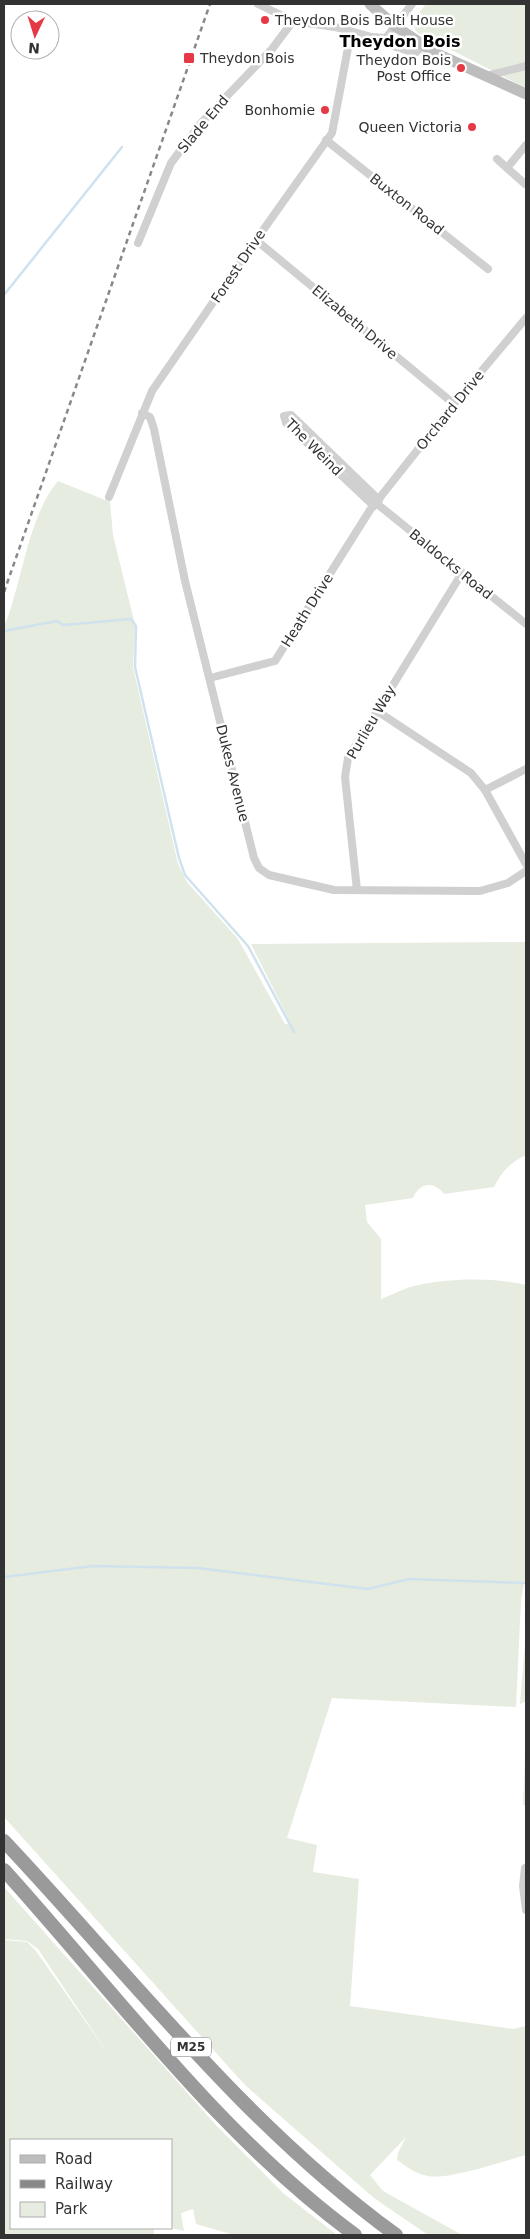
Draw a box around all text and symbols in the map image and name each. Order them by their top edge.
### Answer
north arrow [10,10,60,60]
place label: Theydon Bois Balti House [274,12,454,28]
marker: Theydon Bois Balti House [259,14,271,26]
district label: Theydon Bois [339,32,461,51]
text: N [28,40,40,56]
place label: Theydon Bois [199,50,294,66]
marker: Theydon Bois [182,51,196,65]
place label: Theydon Bois Post Office [356,52,451,84]
marker: Theydon Bois Post Office [455,62,467,74]
street label: Slade End [174,92,232,156]
place label: Bonhomie [244,102,315,118]
marker: Bonhomie [319,104,331,116]
place label: Queen Victoria [358,119,462,135]
marker: Queen Victoria [466,121,478,133]
street label: Buxton Road [367,170,447,238]
street label: Forest Drive [208,226,268,306]
street label: Elizabeth Drive [309,282,401,362]
street label: Orchard Drive [413,367,487,453]
street label: The Weind [282,415,346,479]
street label: Baldocks Road [406,526,496,602]
street label: Heath Drive [278,570,336,650]
street label: Purlieu Way [343,682,399,762]
street label: Dukes Avenue [213,723,253,823]
road number: M25 [171,2038,211,2056]
legend [10,2139,172,2229]
text: Road [55,2150,93,2168]
text: Railway [55,2175,113,2193]
text: Park [55,2200,88,2218]

